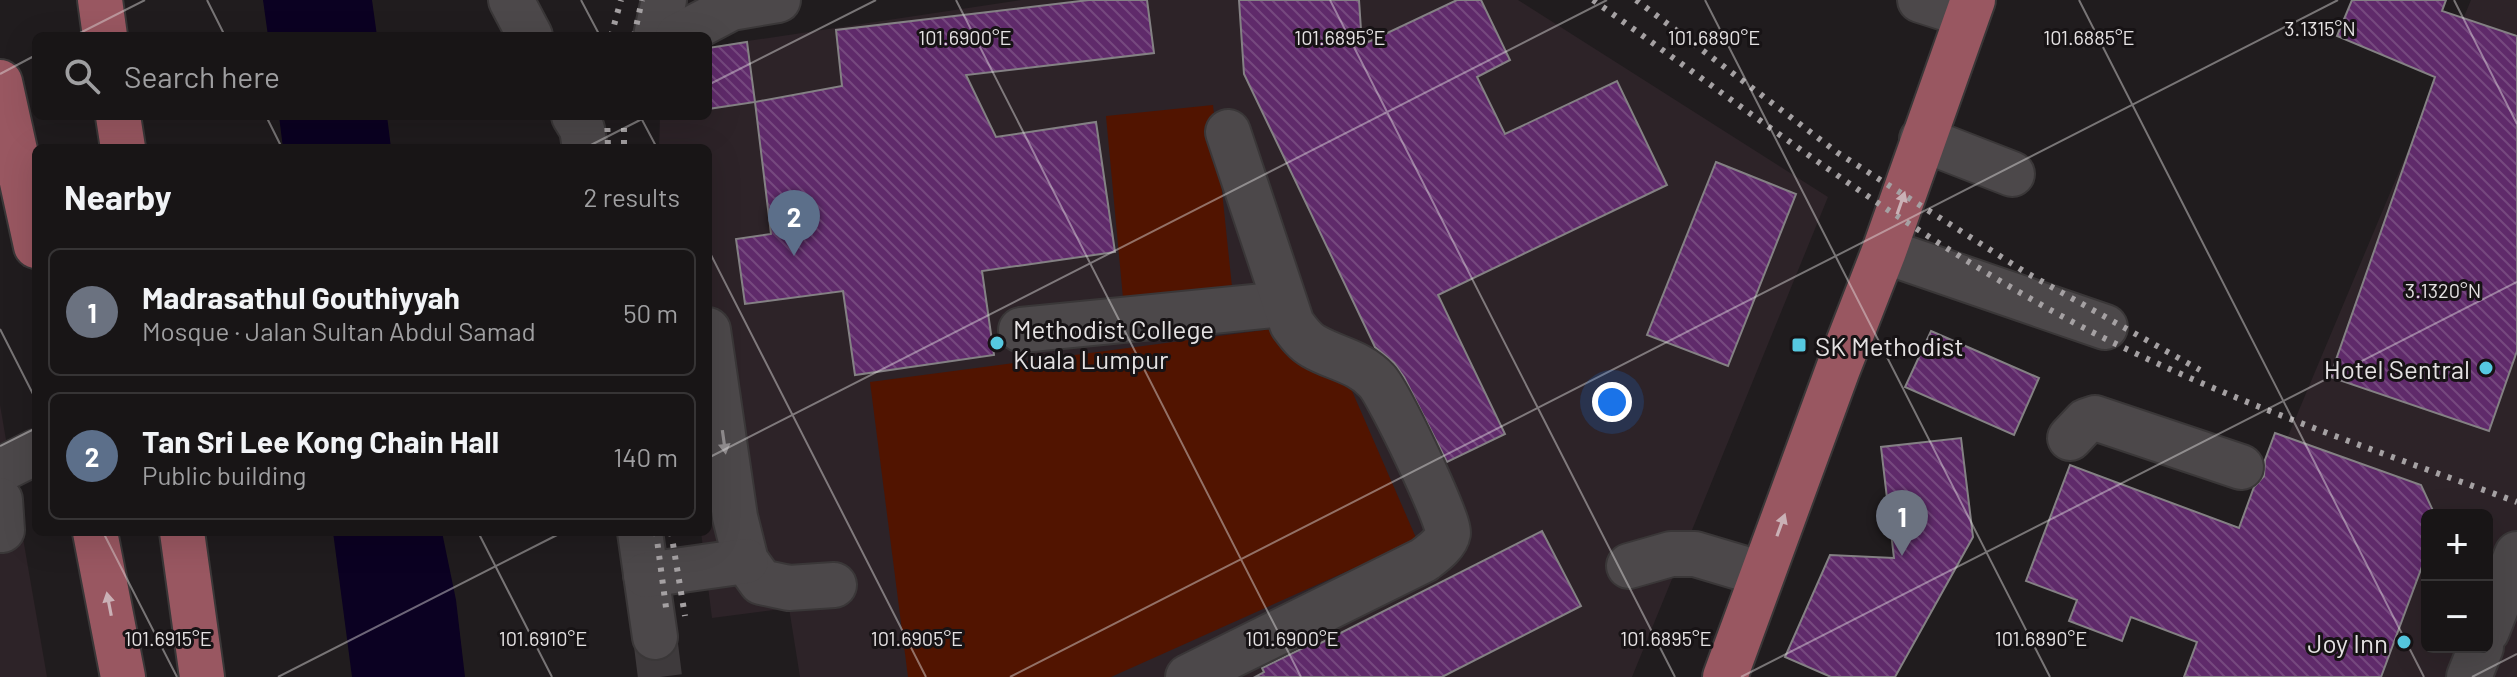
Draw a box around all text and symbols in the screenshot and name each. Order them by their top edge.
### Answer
text: 3.1315°N [2284,16,2356,40]
text: 101.6900°E [918,25,1012,49]
text: 101.6895°E [1294,25,1386,49]
text: 101.6890°E [1668,25,1760,49]
text: 101.6885°E [2043,25,2135,49]
search box [32,32,712,120]
icon: search [60,54,104,98]
text: Search here [124,58,280,94]
text: Nearby [64,176,172,217]
text: 2 results [584,181,680,212]
pin: 2 [768,190,820,256]
one-way arrow [1895,190,1907,214]
text: 3.1320°N [2405,278,2481,302]
text: Madrasathul Gouthiyyah [142,279,460,315]
text: 1 [87,297,97,328]
text: 50 m [623,297,678,328]
place label: Methodist College Kuala Lumpur [1013,313,1214,374]
text: Mosque · Jalan Sultan Abdul Samad [142,315,536,346]
place label: SK Methodist [1815,330,1964,361]
marker: Methodist College Kuala Lumpur [988,334,1006,352]
marker: SK Methodist [1790,336,1808,354]
place label: Hotel Sentral [2324,353,2470,384]
marker: Hotel Sentral [2477,359,2495,377]
your location [1592,382,1632,422]
text: Tan Sri Lee Kong Chain Hall [142,423,499,459]
one-way arrow [718,430,731,455]
text: 2 [85,441,99,472]
text: 140 m [613,441,678,472]
text: Public building [142,459,306,490]
pin: 1 [1876,490,1928,556]
map controls [2421,509,2493,653]
button: + [2421,509,2493,581]
one-way arrow [1775,513,1787,537]
button: − [2421,581,2493,653]
one-way arrow [103,592,115,617]
text: 101.6915°E [124,626,212,650]
text: 101.6910°E [499,626,587,650]
text: 101.6905°E [871,626,963,650]
text: 101.6900°E [1245,626,1339,650]
text: 101.6895°E [1620,626,1712,650]
text: 101.6890°E [1995,626,2087,650]
place label: Joy Inn [2307,627,2388,658]
marker: Joy Inn [2395,633,2413,651]

